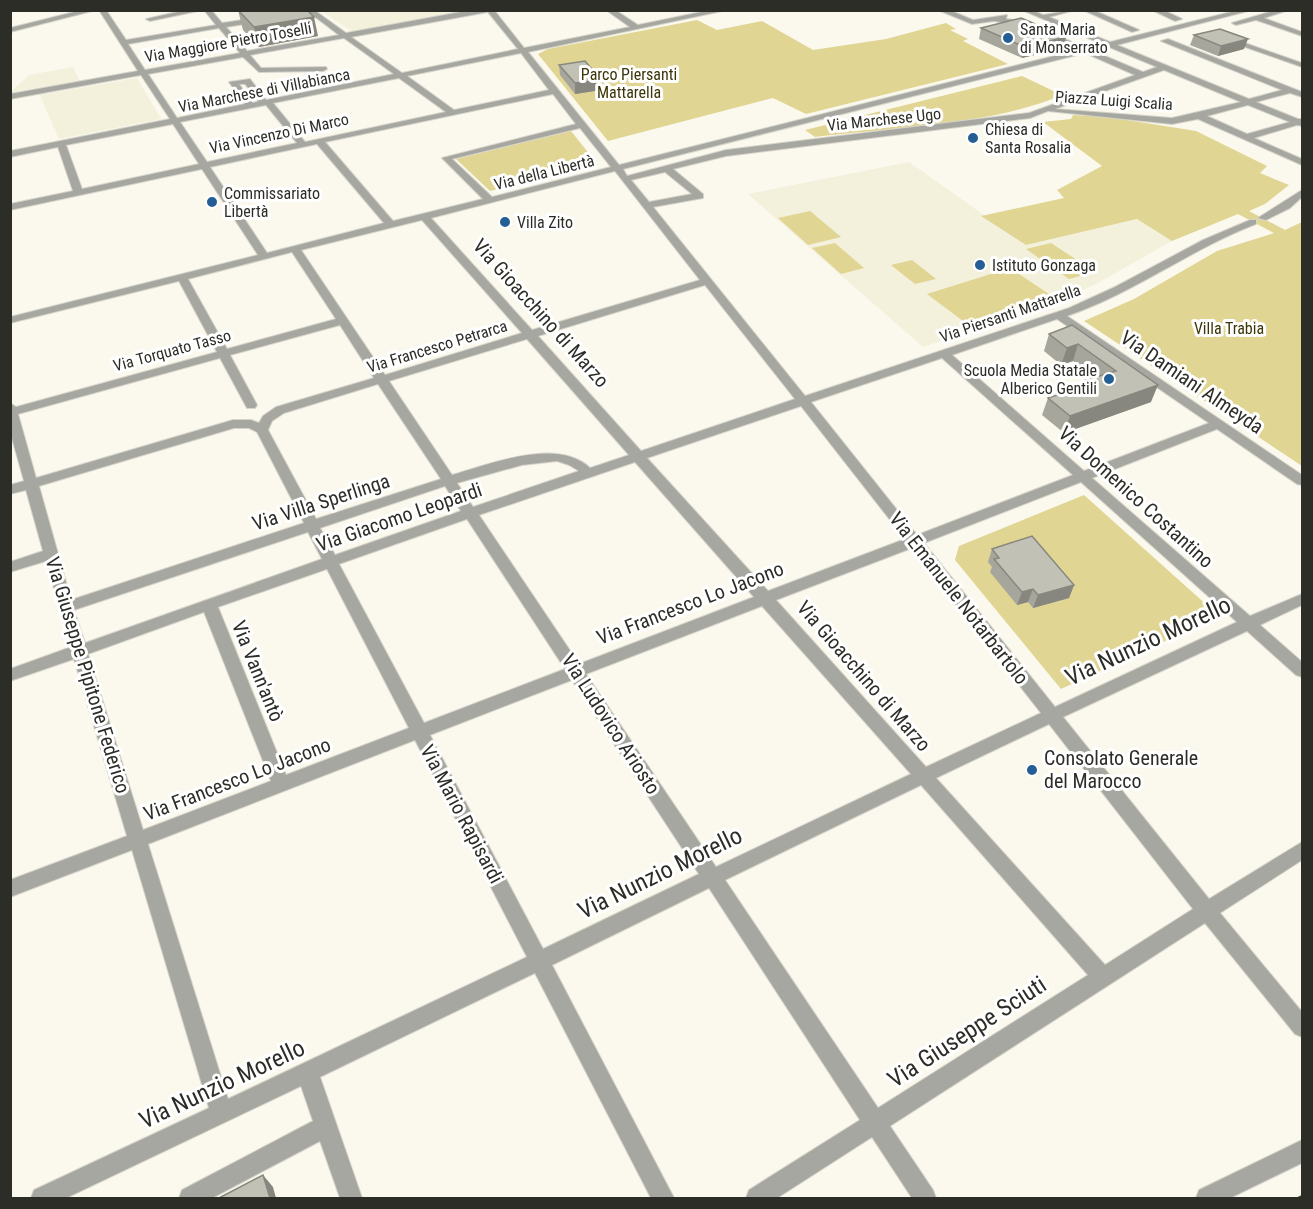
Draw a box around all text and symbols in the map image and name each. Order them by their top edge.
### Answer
street label: Via Maggiore Pietro Toselli [143,18,313,67]
place label: Santa Maria di Monserrato [1020,20,1108,57]
marker: Santa Maria di Monserrato [1001,31,1015,45]
street label: Via Marchese di Villabianca [177,65,352,116]
park label: Parco Piersanti Mattarella [581,65,677,102]
street label: Piazza Luigi Scalia [1055,87,1173,114]
street label: Via Marchese Ugo [826,104,942,135]
street label: Via Vincenzo Di Marco [208,109,351,158]
place label: Chiesa di Santa Rosalia [985,120,1071,157]
marker: Chiesa di Santa Rosalia [966,131,980,145]
street label: Via della Libertà [492,151,596,194]
place label: Commissariato Libertà [224,184,320,221]
marker: Commissariato Libertà [205,195,219,209]
place label: Villa Zito [517,213,573,232]
marker: Villa Zito [498,215,512,229]
street label: Via Gioacchino di Marzo [468,234,614,392]
place label: Istituto Gonzaga [992,256,1096,275]
marker: Istituto Gonzaga [973,258,987,272]
street label: Via Piersanti Mattarella [937,280,1083,347]
street label: Via Francesco Petrarca [365,316,510,377]
park label: Villa Trabia [1194,319,1264,338]
street label: Via Damiani Almeyda [1116,325,1268,439]
street label: Via Torquato Tasso [111,326,233,375]
place label: Scuola Media Statale Alberico Gentili [964,361,1097,398]
marker: Scuola Media Statale Alberico Gentili [1102,372,1116,386]
street label: Via Domenico Costantino [1054,421,1218,573]
street label: Via Villa Sperlinga [249,468,393,536]
street label: Via Giacomo Leopardi [313,477,485,557]
street label: Via Emanuele Notarbartolo [884,507,1034,689]
street label: Via Giuseppe Pipitone Federico [41,554,135,796]
street label: Via Francesco Lo Jacono [593,556,787,650]
street label: Via Nunzio Morello [1061,590,1235,692]
street label: Via Gioacchino di Marzo [792,596,936,756]
street label: Via Vann'antò [227,617,289,725]
street label: Via Ludovico Ariosto [557,649,665,799]
street label: Via Francesco Lo Jacono [140,732,334,826]
street label: Via Mario Rapisardi [415,740,509,888]
place label: Consolato Generale del Marocco [1044,746,1198,793]
marker: Consolato Generale del Marocco [1025,763,1039,777]
street label: Via Nunzio Morello [573,821,747,925]
street label: Via Giuseppe Sciuti [883,970,1051,1094]
street label: Via Nunzio Morello [135,1033,309,1135]

